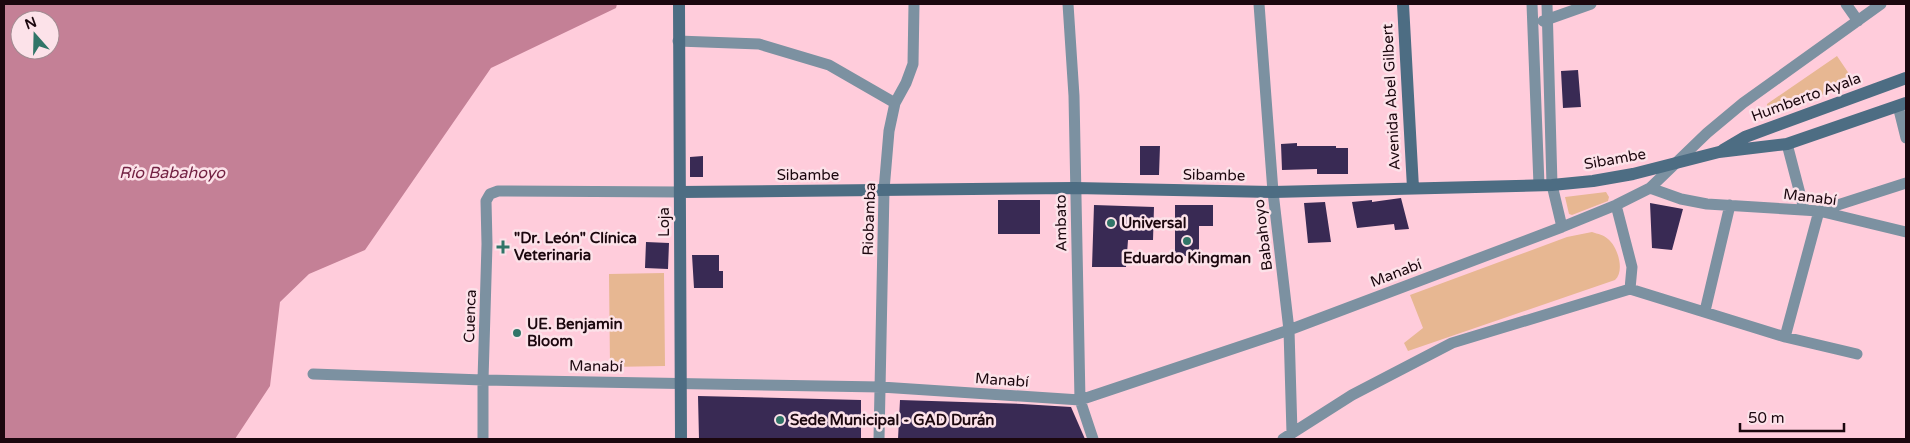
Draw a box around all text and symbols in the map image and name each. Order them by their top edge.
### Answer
north arrow [10,10,60,60]
text: N [23,13,39,33]
street label: Avenida Abel Gilbert [1378,23,1404,171]
street label: Humberto Ayala [1749,69,1863,125]
street label: Sibambe [1583,145,1647,173]
water label: Río Babahoyo [119,163,226,183]
street label: Sibambe [1183,165,1245,185]
street label: Sibambe [777,166,839,184]
street label: Riobamba [859,182,879,256]
street label: Manabí [1782,185,1838,209]
street label: Ambato [1052,194,1070,252]
street label: Babahoyo [1250,198,1276,272]
street label: Loja [655,207,673,237]
place label: Universal [1121,214,1186,232]
marker: Universal [1105,217,1117,229]
place label: "Dr. León" Clínica Veterinaria [514,229,637,264]
marker: Eduardo Kingman [1181,235,1193,247]
marker: "Dr. León" Clínica Veterinaria [496,240,510,254]
place label: Eduardo Kingman [1123,249,1251,268]
street label: Manabí [1368,255,1425,291]
street label: Cuenca [460,289,480,343]
place label: UE. Benjamin Bloom [527,315,623,350]
marker: UE. Benjamin Bloom [511,327,523,339]
street label: Manabí [569,357,623,375]
street label: Manabí [975,369,1030,391]
scale bar [1740,400,1844,432]
text: 50 m [1748,409,1785,427]
place label: Sede Municipal - GAD Durán [790,411,994,430]
marker: Sede Municipal - GAD Durán [774,414,786,426]

